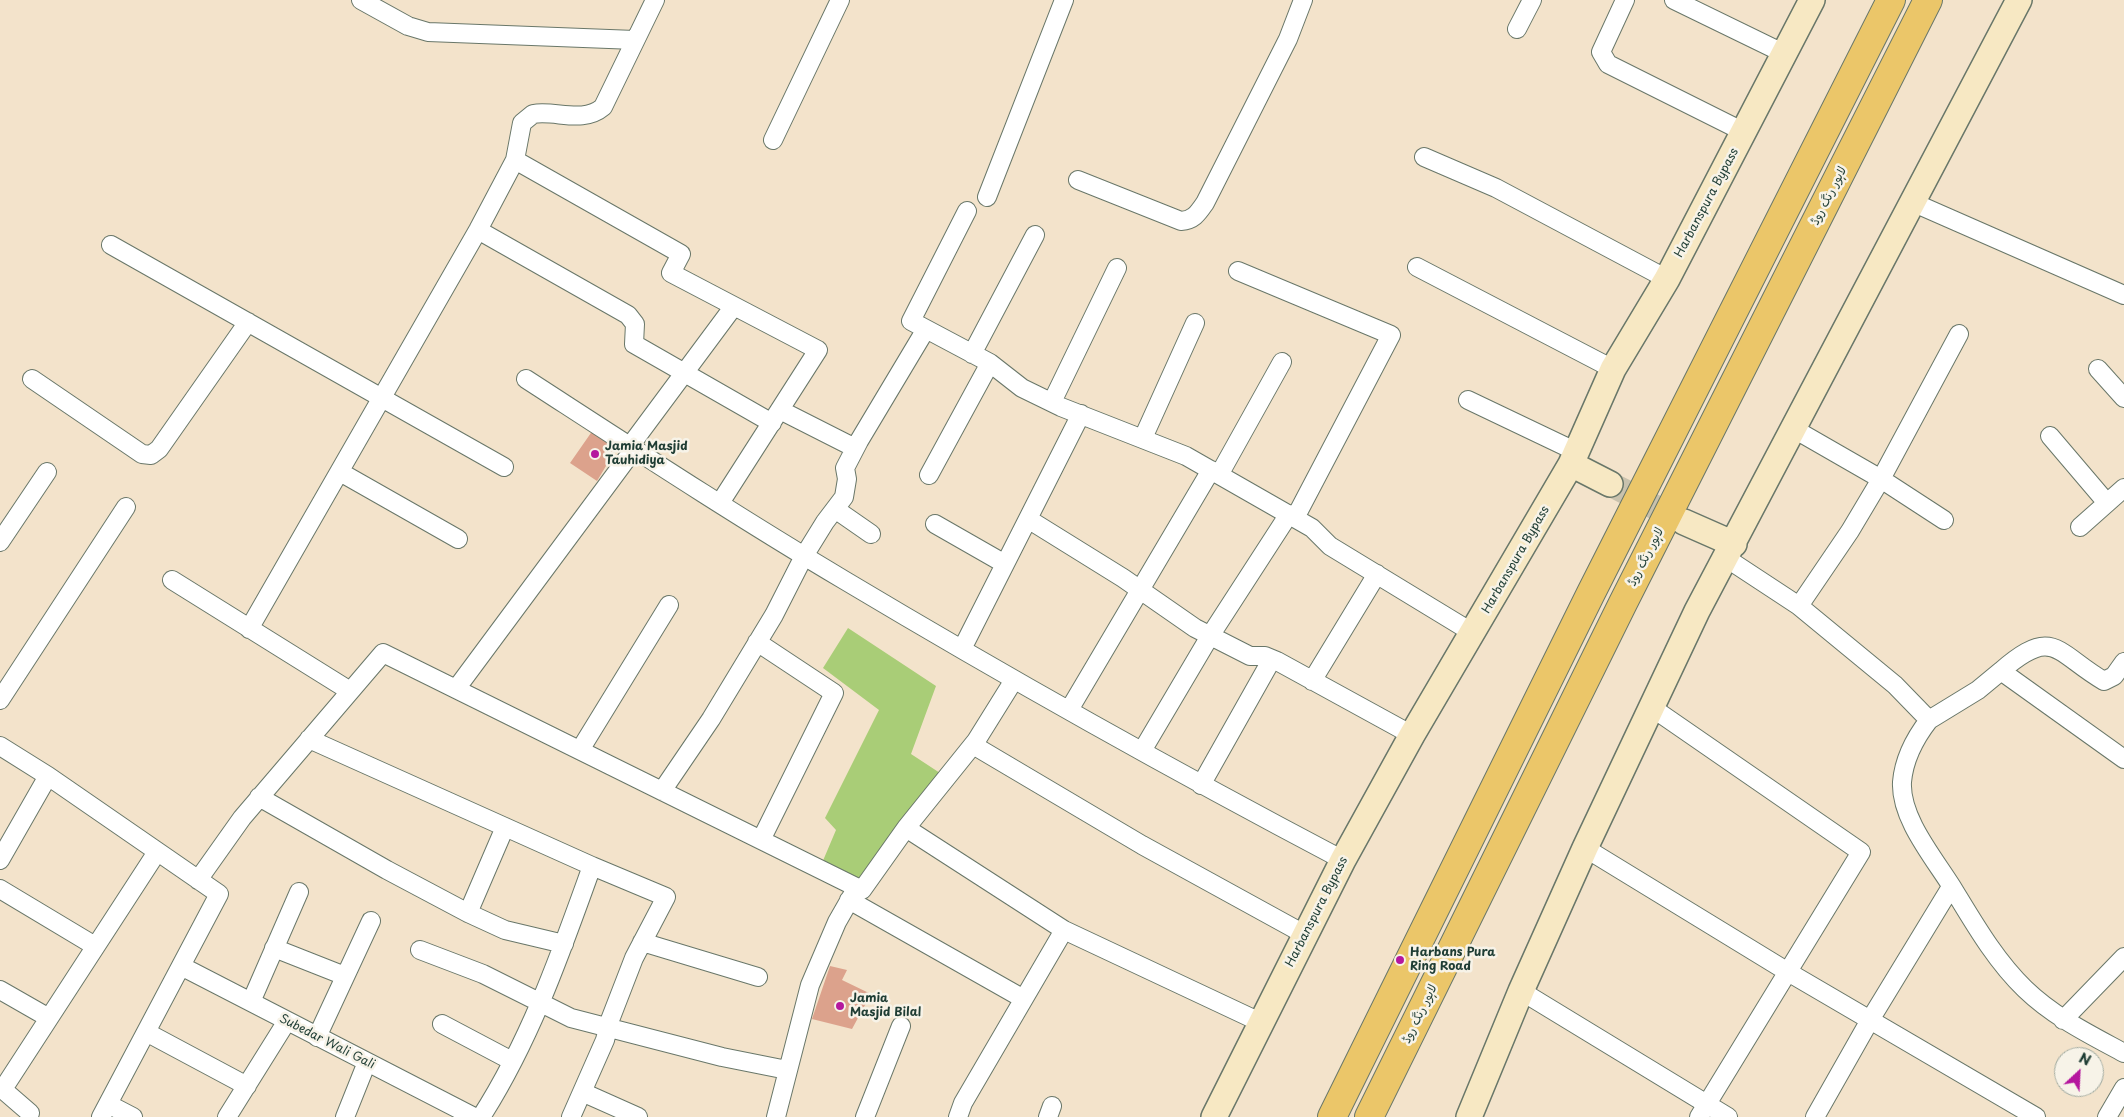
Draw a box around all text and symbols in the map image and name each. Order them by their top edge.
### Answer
street label: Harbanspura Bypass [1672,146,1742,260]
street label: لاہور رنگ روڈ [1808,164,1850,228]
place label: Jamia Masjid Tauhidiya [605,440,688,468]
marker: Jamia Masjid Tauhidiya [589,448,601,460]
street label: Harbanspura Bypass [1479,504,1553,616]
street label: لاہور رنگ روڈ [1625,525,1667,589]
street label: Harbanspura Bypass [1283,854,1351,970]
place label: Harbans Pura Ring Road [1410,946,1495,974]
marker: Harbans Pura Ring Road [1394,954,1406,966]
street label: لاہور رنگ روڈ [1400,982,1440,1046]
place label: Jamia Masjid Bilal [850,992,921,1020]
marker: Jamia Masjid Bilal [834,1000,846,1012]
street label: Subedar Wali Gali [277,1012,377,1072]
north arrow [2054,1047,2104,1097]
text: N [2076,1047,2095,1071]

